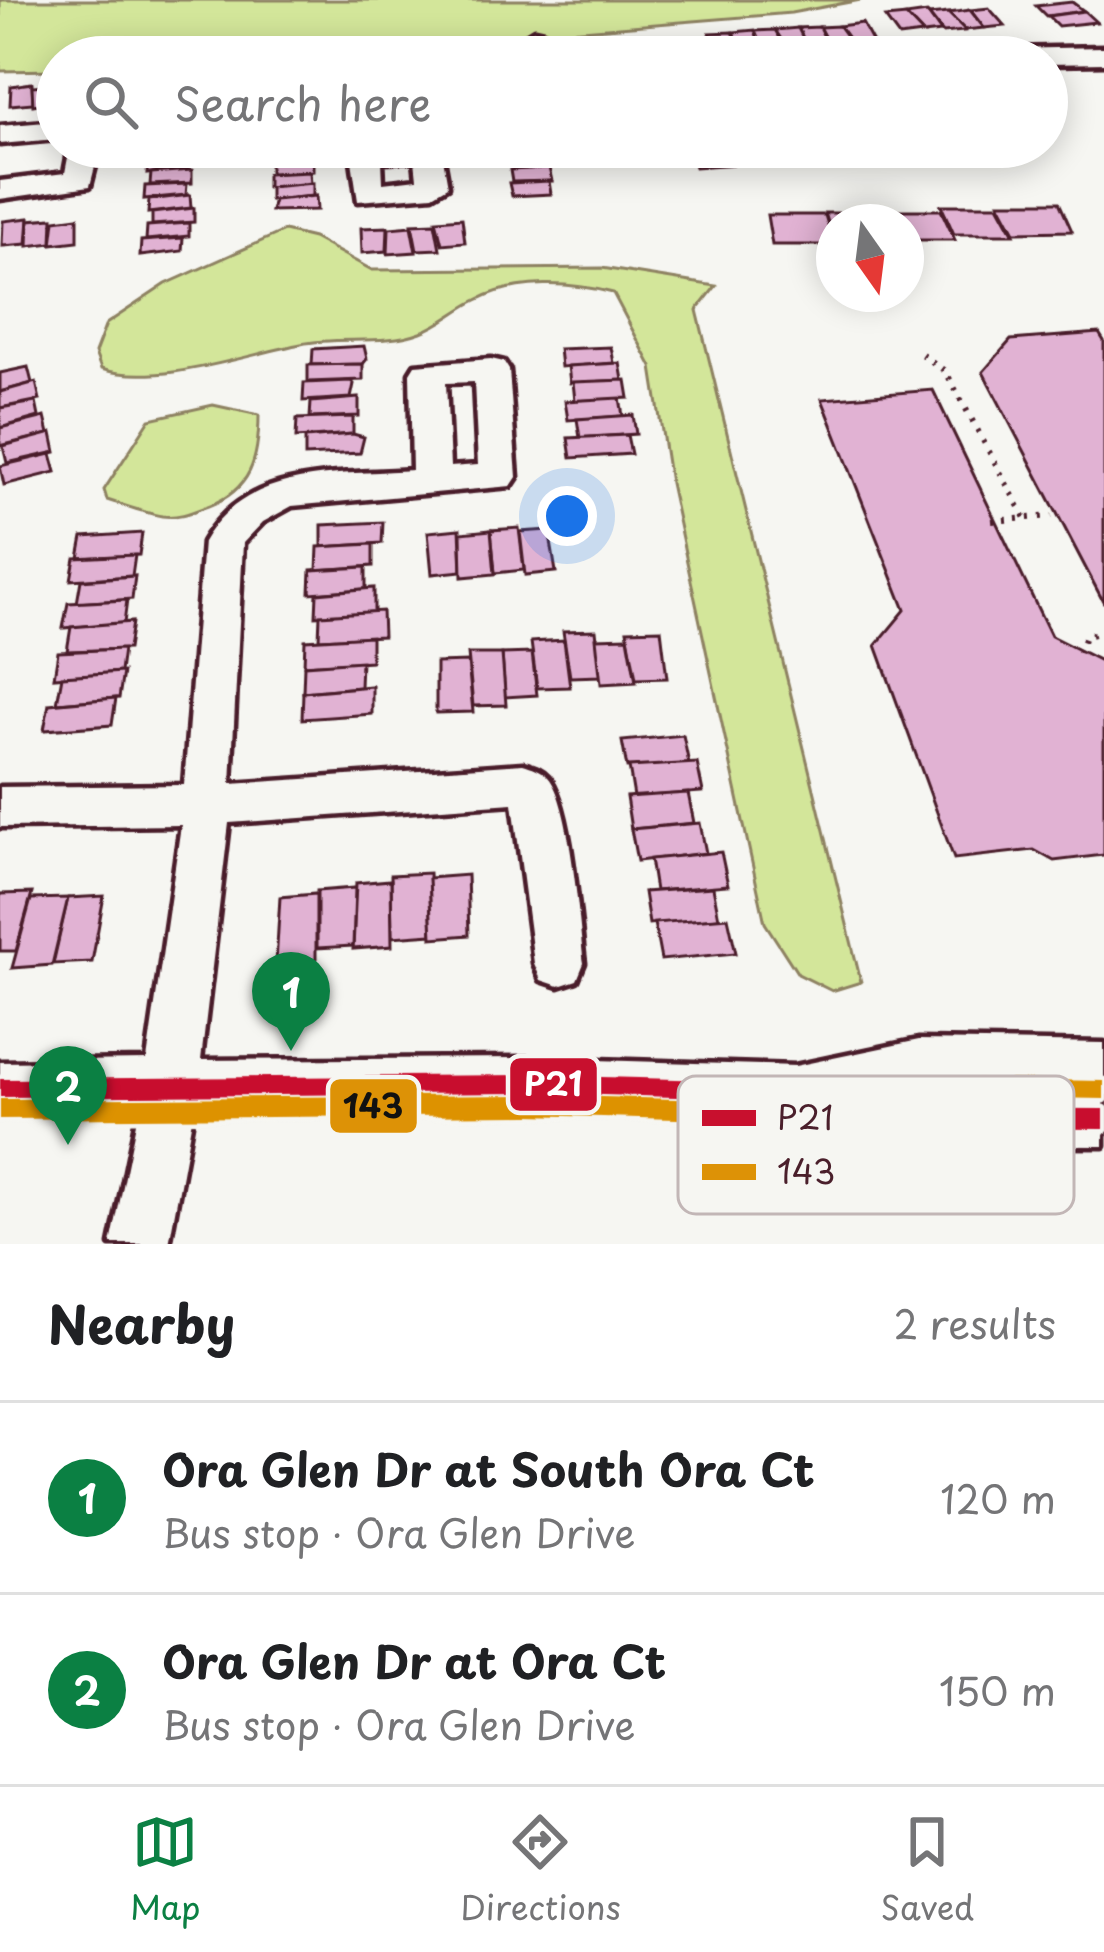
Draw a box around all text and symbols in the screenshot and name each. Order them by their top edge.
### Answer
search box [36,36,1068,168]
text: Search here [174,68,431,136]
icon: search [78,69,144,135]
north arrow [816,204,924,312]
your location [537,486,597,546]
pin: 1 [252,952,330,1051]
pin: 2 [29,1046,107,1145]
line badge: P21 [508,1056,599,1113]
text: P21 [524,1057,582,1107]
legend [678,1076,1074,1214]
line badge: 143 [328,1077,419,1135]
text: 143 [343,1079,403,1129]
text: P21 [777,1091,833,1141]
text: 143 [777,1145,835,1195]
text: Nearby [48,1284,235,1361]
text: 2 results [894,1293,1056,1352]
text: Ora Glen Dr at South Ora Ct [162,1434,815,1502]
text: 1 [78,1468,96,1527]
text: 120 m [940,1468,1056,1527]
text: Bus stop · Ora Glen Drive [162,1502,635,1561]
text: Ora Glen Dr at Ora Ct [162,1626,666,1694]
text: 2 [73,1660,101,1719]
text: 150 m [939,1660,1056,1719]
text: Bus stop · Ora Glen Drive [162,1694,635,1753]
tab: Map [130,1809,200,1931]
tab: Directions [460,1809,621,1931]
tab: Saved [880,1809,974,1931]

